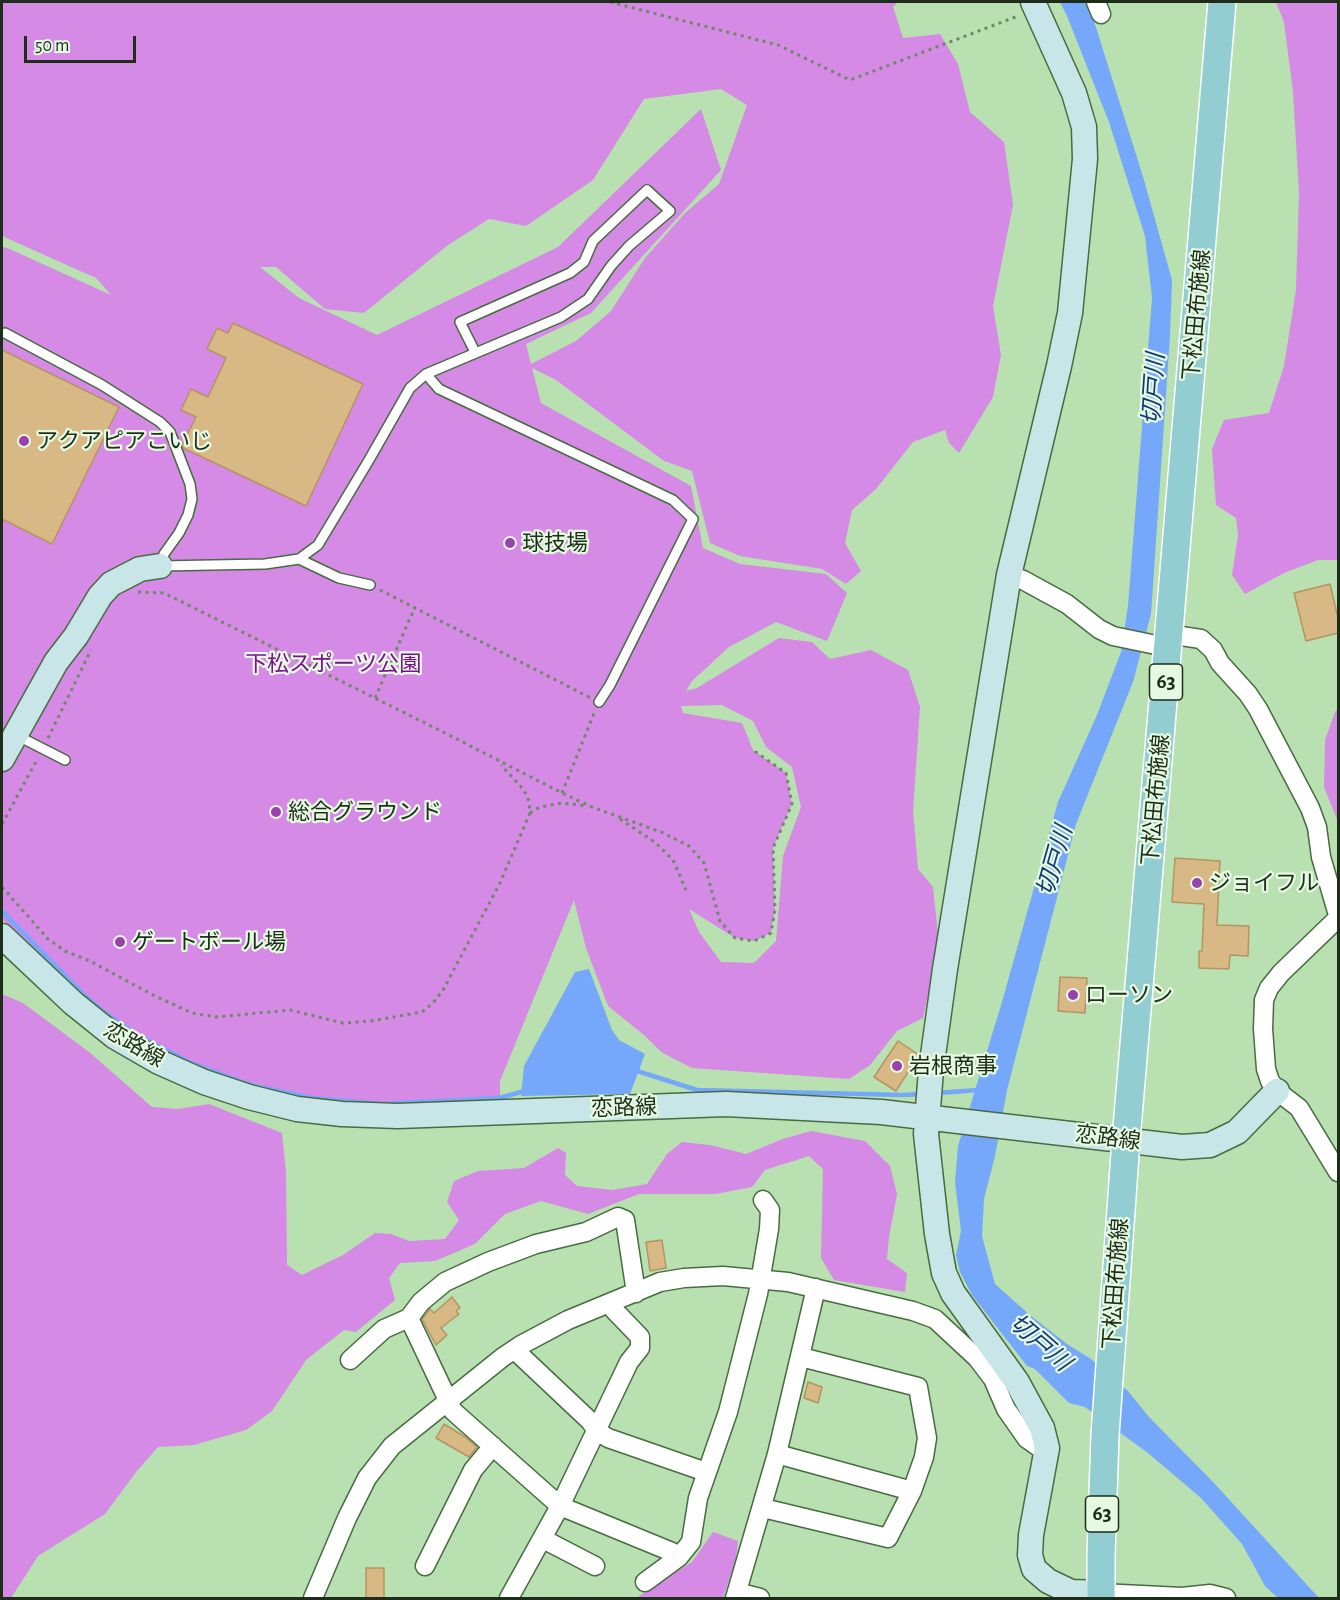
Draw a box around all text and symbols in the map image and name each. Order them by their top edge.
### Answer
scale bar [27,24,140,62]
text: 50 m [35,37,69,55]
street label: 下松田布施線 [1178,248,1216,382]
water label: 切戸川 [1137,352,1171,426]
place label: アクアピアこいじ [36,428,212,454]
marker: アクアピアこいじ [17,434,31,448]
place label: 球技場 [522,530,588,556]
marker: 球技場 [503,536,517,550]
park label: 下松スポーツ公園 [245,651,421,677]
road number: 63 [1150,664,1182,700]
street label: 下松田布施線 [1137,733,1175,867]
place label: 総合グラウンド [288,799,442,825]
marker: 総合グラウンド [269,805,283,819]
water label: 切戸川 [1031,822,1079,900]
place label: ジョイフル [1209,870,1319,896]
marker: ジョイフル [1190,876,1204,890]
place label: ゲートボール場 [132,929,286,955]
marker: ゲートボール場 [113,935,127,949]
place label: ローソン [1085,982,1173,1008]
marker: ローソン [1066,988,1080,1002]
street label: 恋路線 [99,1017,169,1073]
place label: 岩根商事 [909,1053,997,1079]
marker: 岩根商事 [890,1059,904,1073]
street label: 恋路線 [591,1094,657,1122]
street label: 恋路線 [1074,1121,1142,1155]
street label: 下松田布施線 [1098,1217,1134,1351]
water label: 切戸川 [1003,1309,1077,1377]
road number: 63 [1086,1496,1118,1532]

